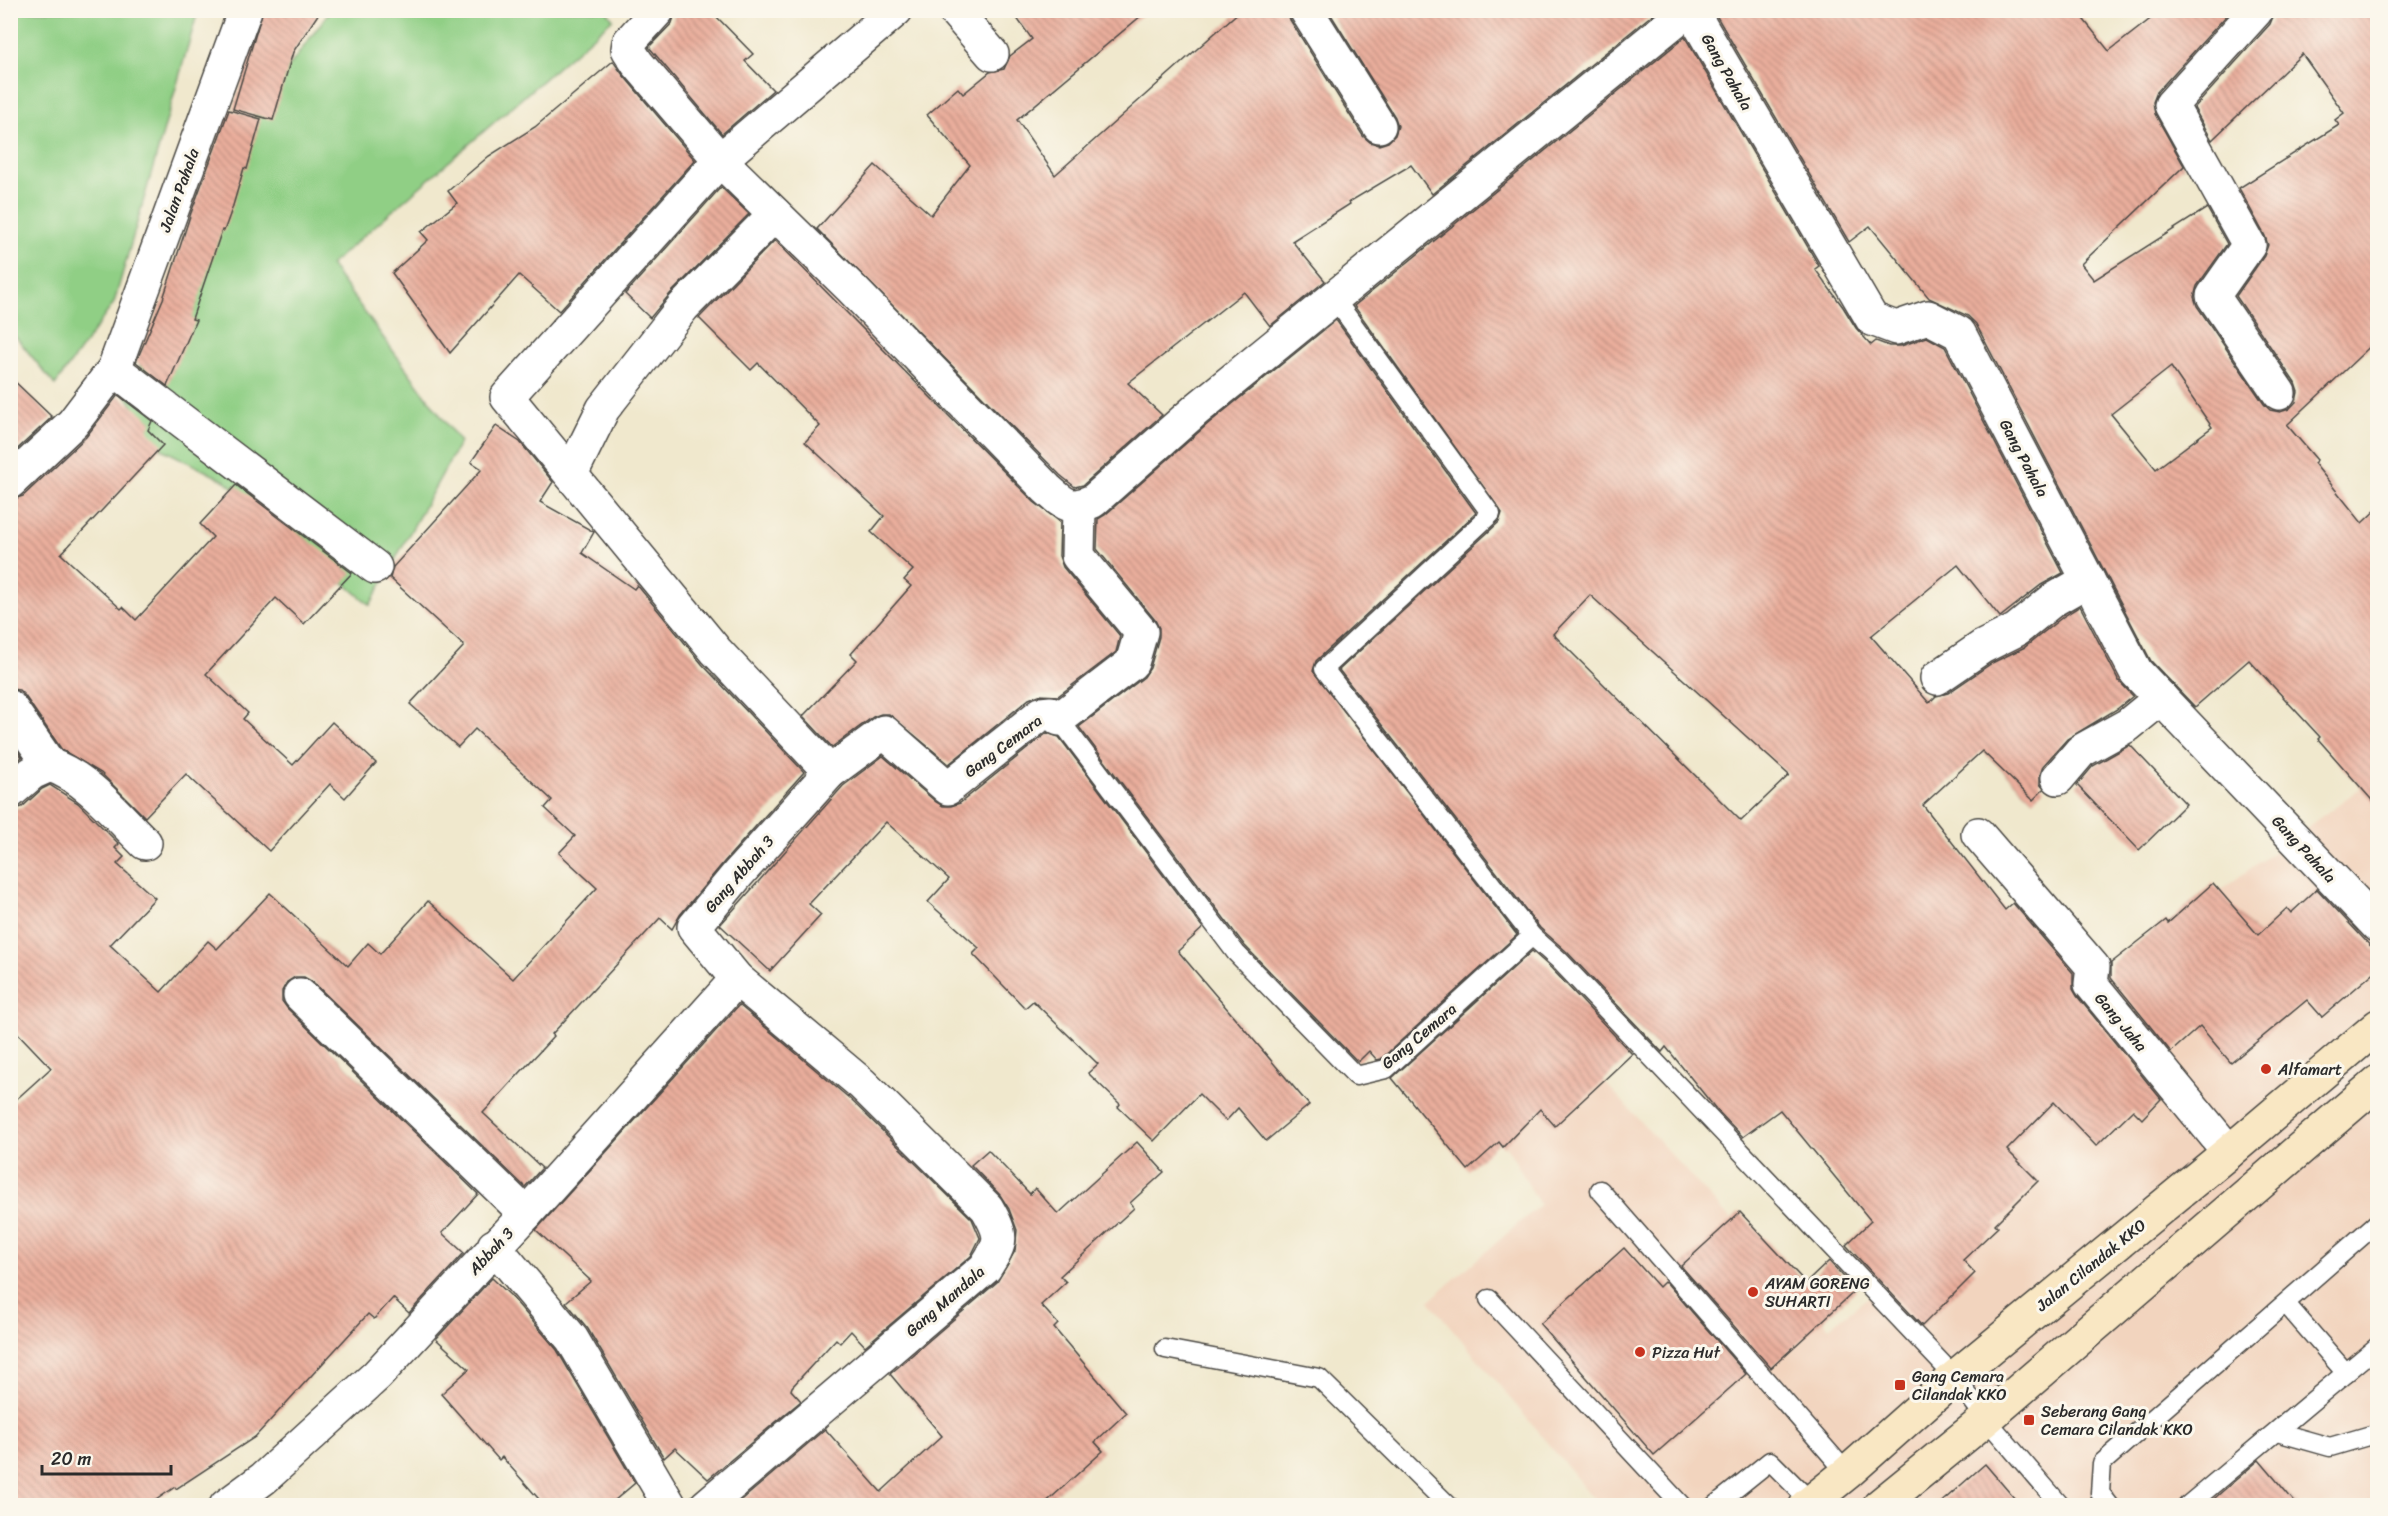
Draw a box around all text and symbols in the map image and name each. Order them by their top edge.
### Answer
street label: Gang Pahala [1693,28,1761,116]
street label: Jalan Pahala [150,143,208,237]
street label: Gang Pahala [1991,414,2057,502]
street label: Gang Cemara [958,707,1048,785]
street label: Gang Pahala [2264,808,2344,890]
street label: Gang Abbah 3 [697,828,782,920]
street label: Gang Jaha [2087,986,2155,1058]
street label: Gang Cemara [1374,995,1464,1077]
place label: Alfamart [2277,1055,2342,1084]
marker: Alfamart [2259,1062,2273,1076]
street label: Jalan Cilandak KKO [2028,1211,2153,1320]
street label: Abbah 3 [460,1220,521,1283]
street label: Gang Mandala [898,1258,992,1344]
place label: AYAM GORENG SUHARTI [1764,1269,1870,1316]
marker: AYAM GORENG SUHARTI [1746,1285,1760,1299]
place label: Pizza Hut [1652,1338,1720,1367]
marker: Pizza Hut [1633,1345,1647,1359]
place label: Gang Cemara Cilandak KKO [1912,1362,2007,1409]
marker: Gang Cemara Cilandak KKO [1893,1378,1907,1392]
place label: Seberang Gang Cemara Cilandak KKO [2041,1397,2193,1444]
marker: Seberang Gang Cemara Cilandak KKO [2022,1413,2036,1427]
scale bar [42,1438,171,1476]
text: 20 m [51,1443,91,1475]

